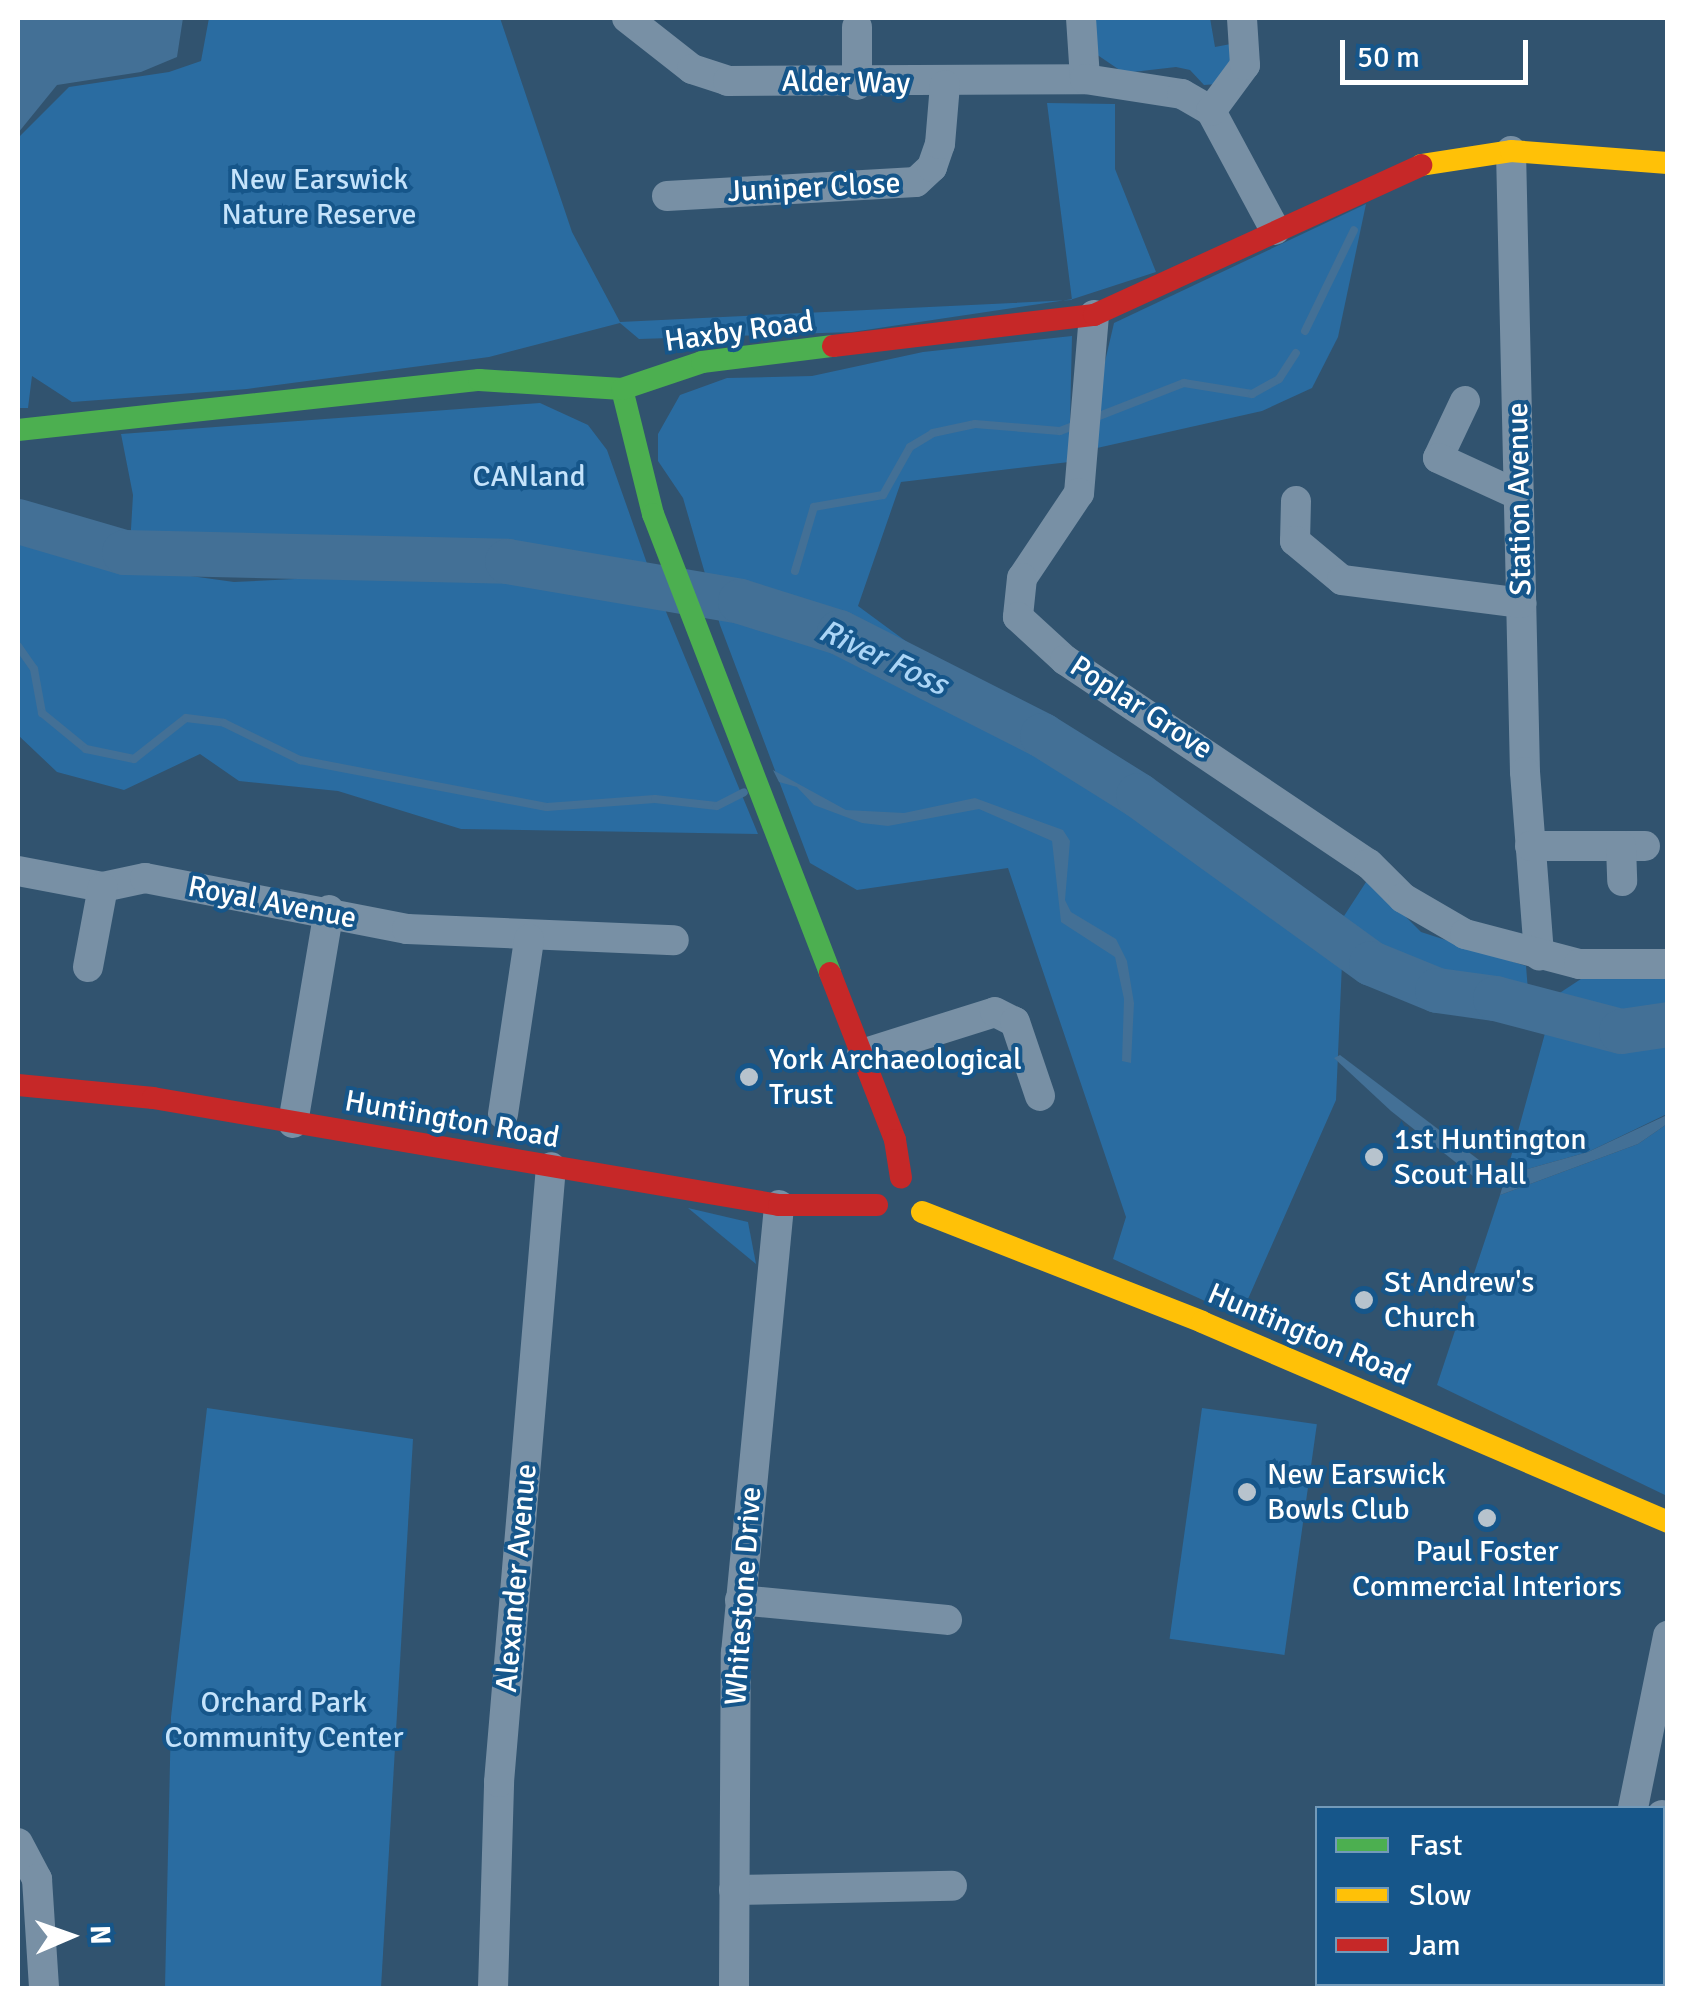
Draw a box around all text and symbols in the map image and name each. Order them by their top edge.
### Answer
scale bar [1345,20,1532,82]
text: 50 m [1357,39,1420,76]
street label: Alder Way [781,64,911,102]
park label: New Earswick Nature Reserve [221,162,417,232]
street label: Juniper Close [727,165,901,211]
street label: Haxby Road [662,304,816,360]
street label: Station Avenue [1500,402,1540,596]
park label: CANland [472,459,586,495]
water label: River Foss [813,612,953,704]
street label: Poplar Grove [1063,649,1219,767]
street label: Royal Avenue [185,869,359,937]
place label: York Archaeological Trust [769,1042,1022,1112]
marker: York Archaeological Trust [738,1066,760,1088]
street label: Huntington Road [342,1083,562,1157]
place label: 1st Huntington Scout Hall [1394,1122,1587,1192]
marker: 1st Huntington Scout Hall [1363,1146,1385,1168]
place label: St Andrew's Church [1384,1265,1534,1336]
street label: Huntington Road [1202,1276,1416,1394]
marker: St Andrew's Church [1353,1289,1375,1311]
place label: New Earswick Bowls Club [1267,1457,1446,1528]
street label: Alexander Avenue [489,1462,545,1694]
marker: New Earswick Bowls Club [1236,1481,1258,1503]
street label: Whitestone Drive [718,1485,770,1707]
marker: Paul Foster Commercial Interiors [1476,1507,1498,1529]
place label: Paul Foster Commercial Interiors [1352,1534,1622,1604]
park label: Orchard Park Community Center [165,1685,403,1756]
legend [1315,1806,1665,1986]
text: Fast [1409,1827,1462,1864]
text: Slow [1409,1877,1471,1914]
north arrow [20,1886,120,1986]
text: N [83,1925,117,1945]
text: Jam [1409,1927,1461,1964]

